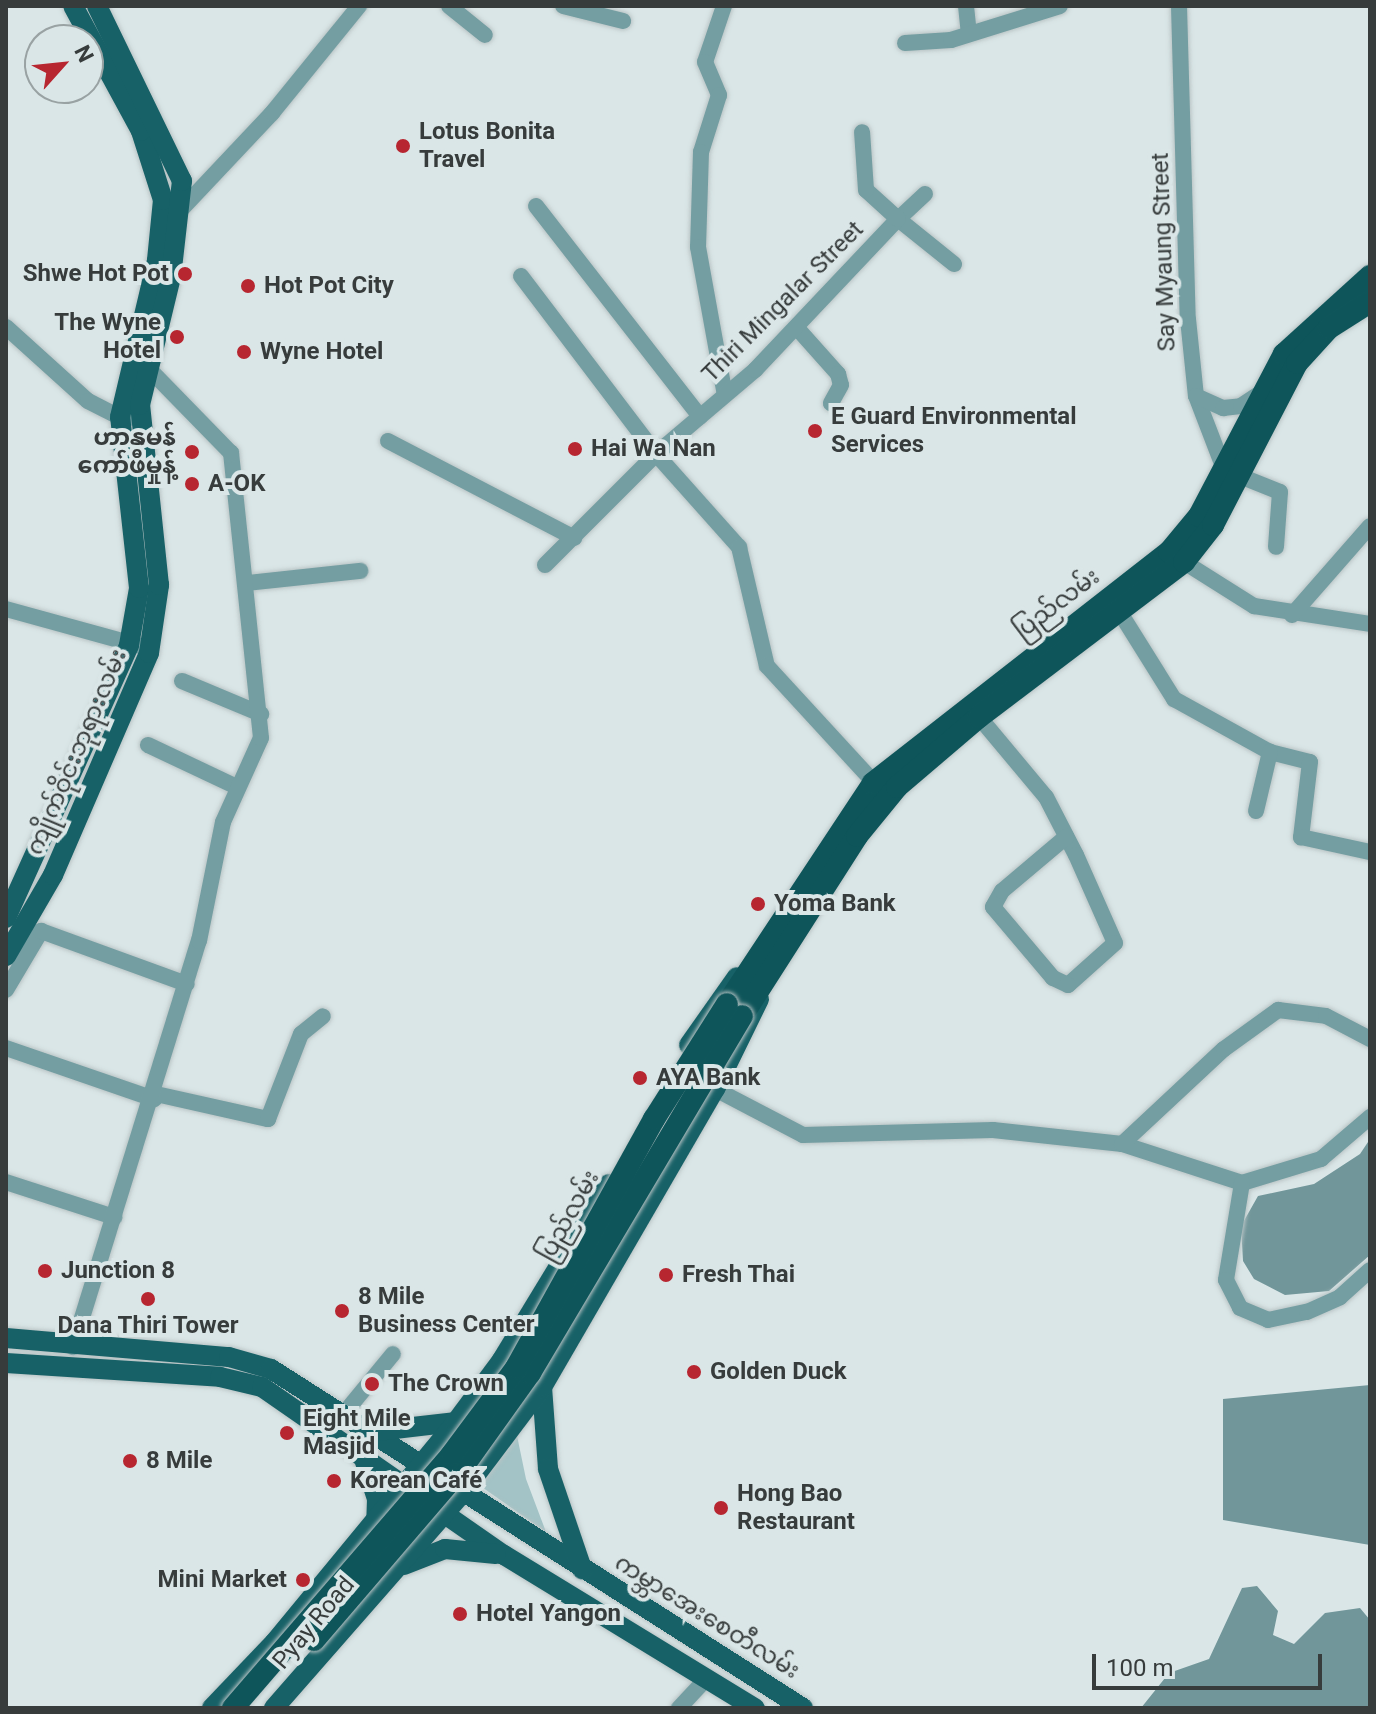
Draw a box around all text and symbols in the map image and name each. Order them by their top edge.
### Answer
north arrow [24,24,104,104]
text: N [69,41,99,66]
place label: Lotus Bonita Travel [419,118,555,174]
marker: Lotus Bonita Travel [394,137,412,155]
street label: Say Myaung Street [1146,152,1182,352]
street label: Thiri Mingalar Street [696,215,870,389]
place label: Shwe Hot Pot [23,260,169,288]
marker: Shwe Hot Pot [176,265,194,283]
place label: Hot Pot City [264,272,394,300]
marker: Hot Pot City [239,277,257,295]
place label: The Wyne Hotel [54,309,161,365]
marker: The Wyne Hotel [168,328,186,346]
place label: Wyne Hotel [260,338,383,366]
marker: Wyne Hotel [235,343,253,361]
place label: E Guard Environmental Services [831,403,1077,459]
marker: E Guard Environmental Services [806,422,824,440]
place label: ဟာနုမန် ကော်ဖီမှုန့် [77,424,176,480]
place label: Hai Wa Nan [591,435,716,463]
marker: Hai Wa Nan [566,440,584,458]
marker: ဟာနုမန် ကော်ဖီမှုန့် [183,443,201,461]
place label: A-OK [208,470,265,498]
marker: A-OK [183,475,201,493]
street label: ပြည်လမ်း [1008,562,1106,646]
street label: ကျိုက်ဝိုင်းဘုရားလမ်း [21,645,133,859]
place label: Yoma Bank [774,890,896,918]
marker: Yoma Bank [749,895,767,913]
place label: AYA Bank [656,1064,760,1092]
marker: AYA Bank [631,1069,649,1087]
street label: ပြည်လမ်း [532,1165,606,1267]
place label: Junction 8 [61,1257,175,1285]
place label: Fresh Thai [682,1261,796,1289]
marker: Junction 8 [36,1262,54,1280]
marker: Fresh Thai [657,1266,675,1284]
place label: 8 Mile Business Center [358,1283,534,1339]
marker: Dana Thiri Tower [139,1290,157,1308]
marker: 8 Mile Business Center [333,1302,351,1320]
place label: Dana Thiri Tower [57,1312,239,1340]
place label: Golden Duck [710,1358,847,1386]
marker: Golden Duck [685,1363,703,1381]
place label: The Crown [388,1370,504,1398]
marker: The Crown [363,1375,381,1393]
place label: Eight Mile Masjid [303,1405,411,1461]
marker: Eight Mile Masjid [278,1424,296,1442]
place label: 8 Mile [146,1447,212,1475]
marker: 8 Mile [121,1452,139,1470]
place label: Korean Café [350,1467,482,1495]
marker: Korean Café [325,1472,343,1490]
place label: Hong Bao Restaurant [737,1480,855,1536]
marker: Hong Bao Restaurant [712,1499,730,1517]
street label: ကမ္ဘာအေးစေတီလမ်း [609,1549,805,1685]
place label: Mini Market [158,1566,287,1594]
street label: Pyay Road [267,1571,361,1675]
marker: Mini Market [294,1571,312,1589]
place label: Hotel Yangon [476,1600,621,1628]
marker: Hotel Yangon [451,1605,469,1623]
scale bar [1096,1638,1326,1688]
text: 100 m [1106,1654,1173,1682]

